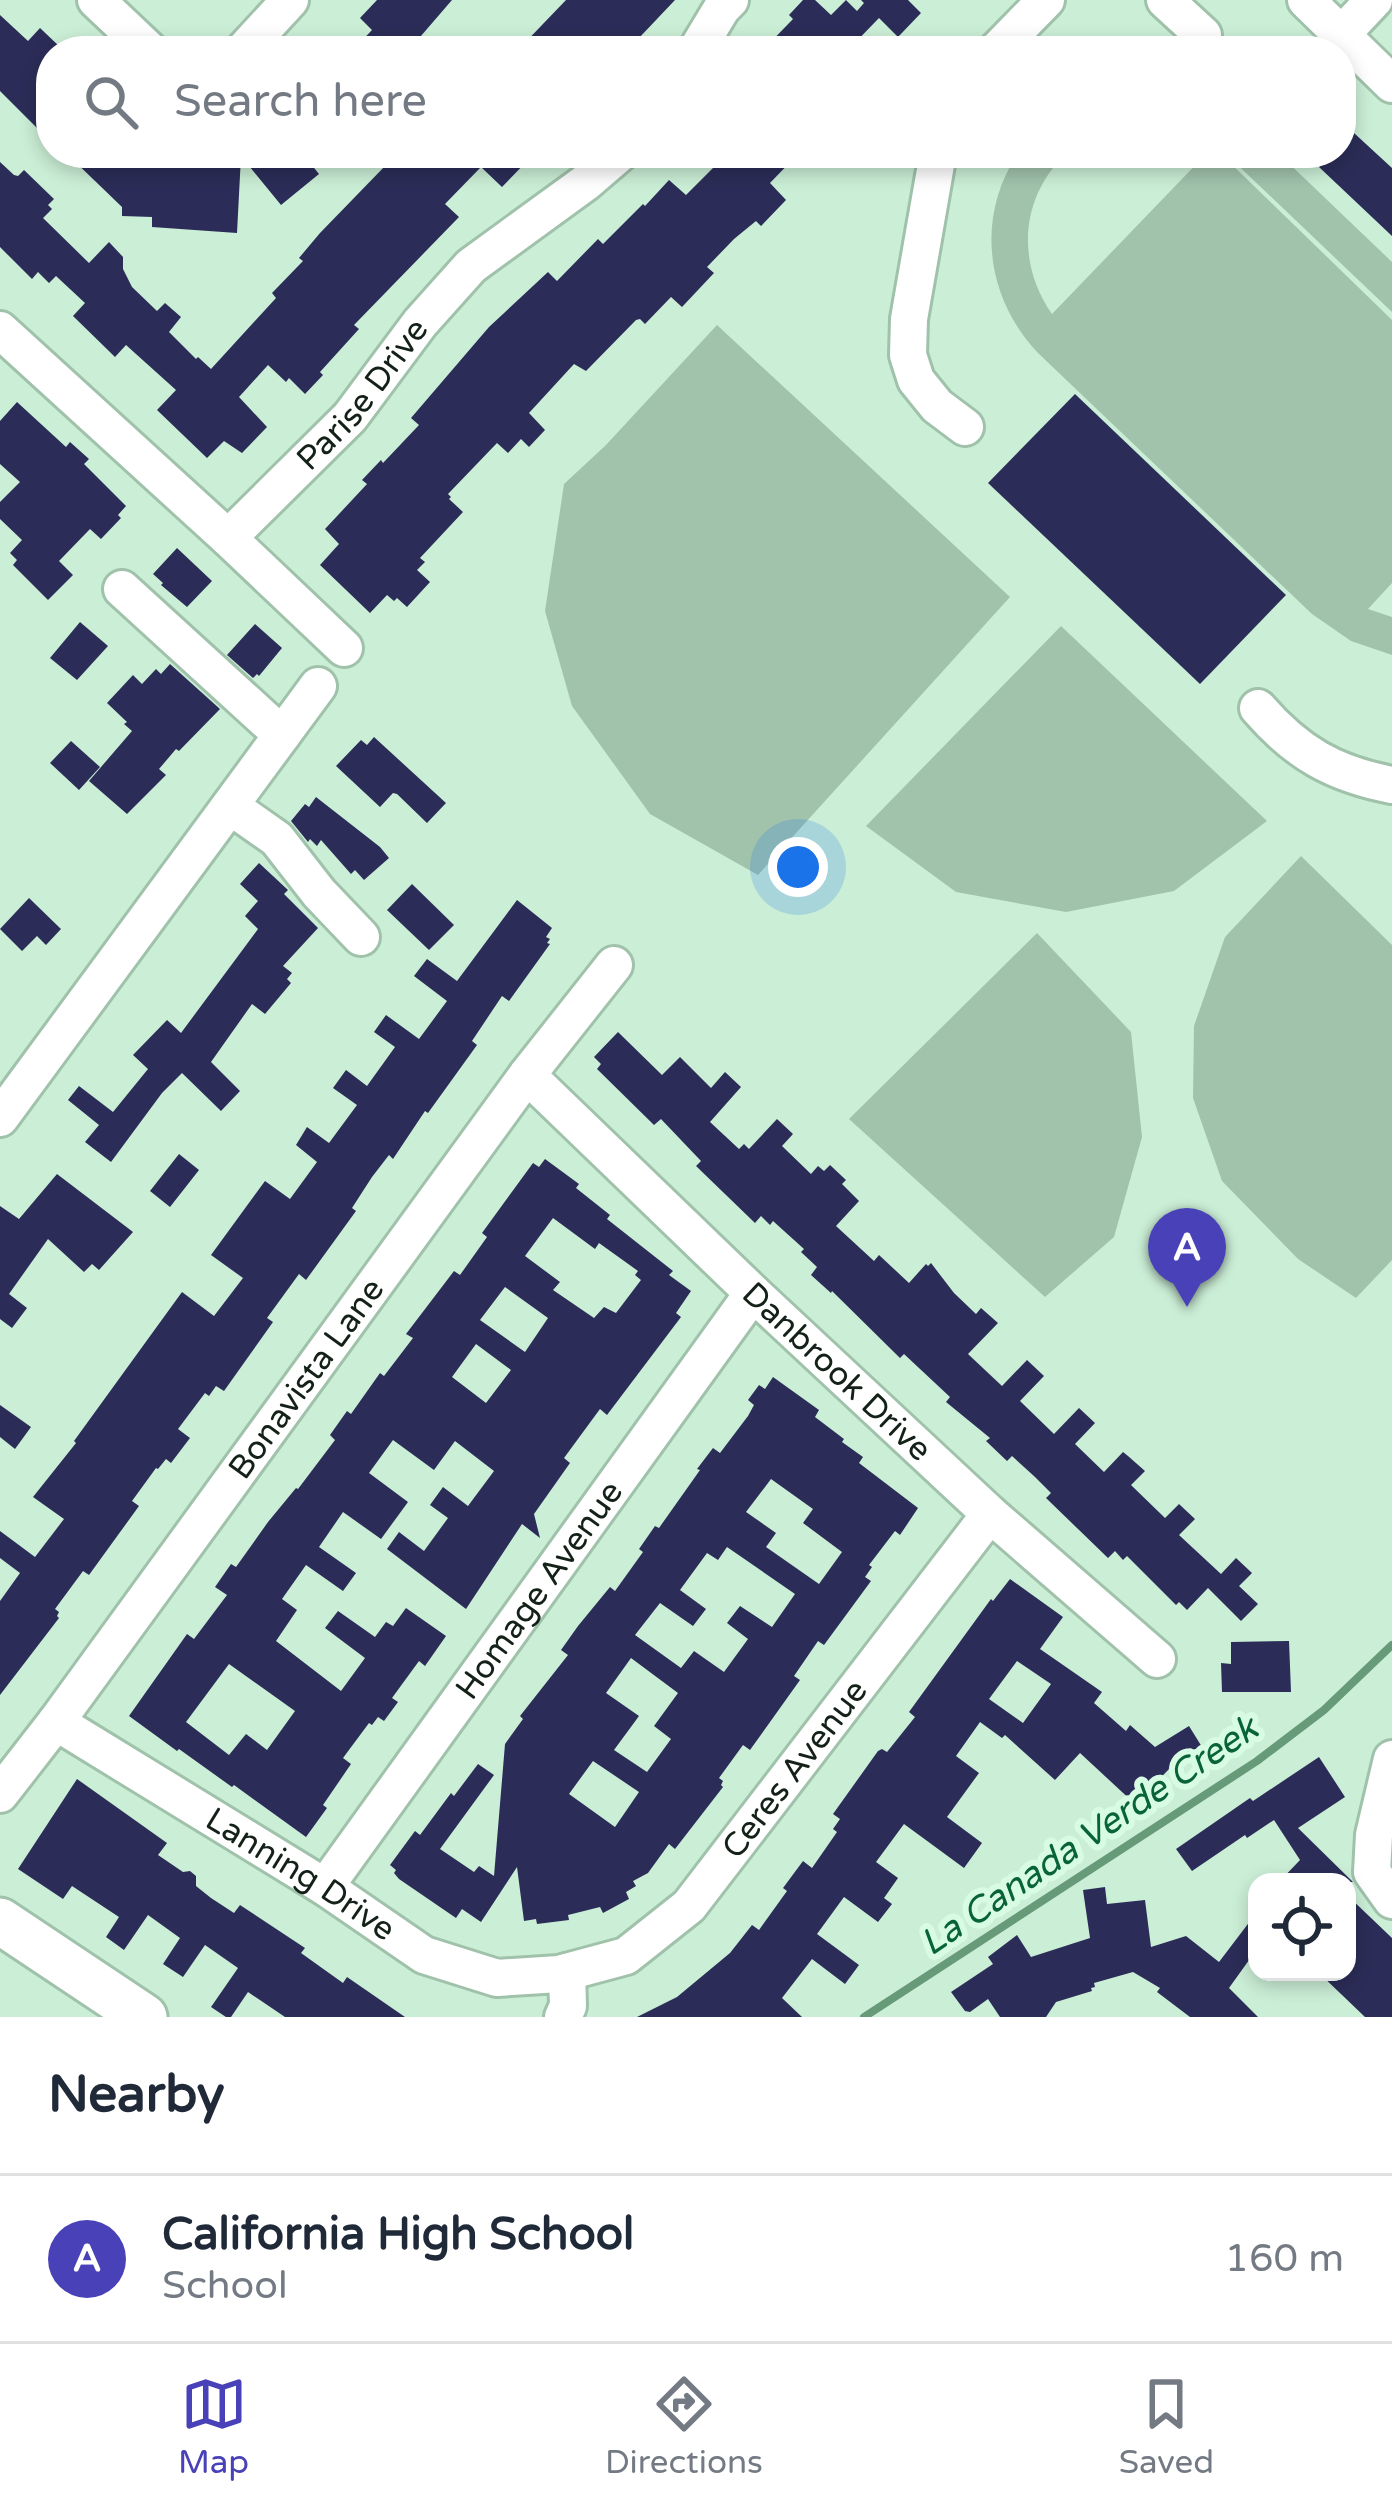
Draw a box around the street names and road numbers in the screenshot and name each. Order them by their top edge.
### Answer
street label: Parise Drive [289,311,436,478]
street label: Bonavista Lane [220,1271,392,1487]
street label: Danbrook Drive [735,1274,940,1469]
street label: Homage Avenue [447,1473,631,1707]
street label: Ceres Avenue [713,1672,875,1866]
street label: Lanning Drive [199,1799,403,1949]

